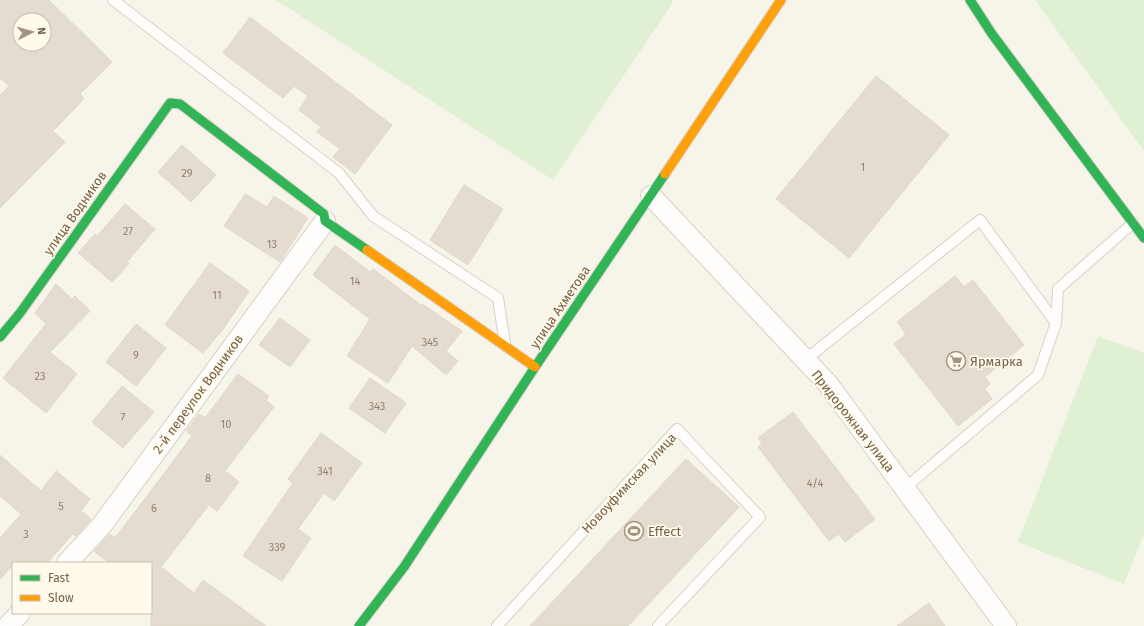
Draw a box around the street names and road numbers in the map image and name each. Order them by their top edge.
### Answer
street label: улица Водников [40,168,110,258]
street label: улица Ахметова [527,263,593,351]
street label: 2-й переулок Водников [150,331,246,457]
street label: Придорожная улица [809,367,897,475]
street label: Новоуфимская улица [579,430,679,536]

